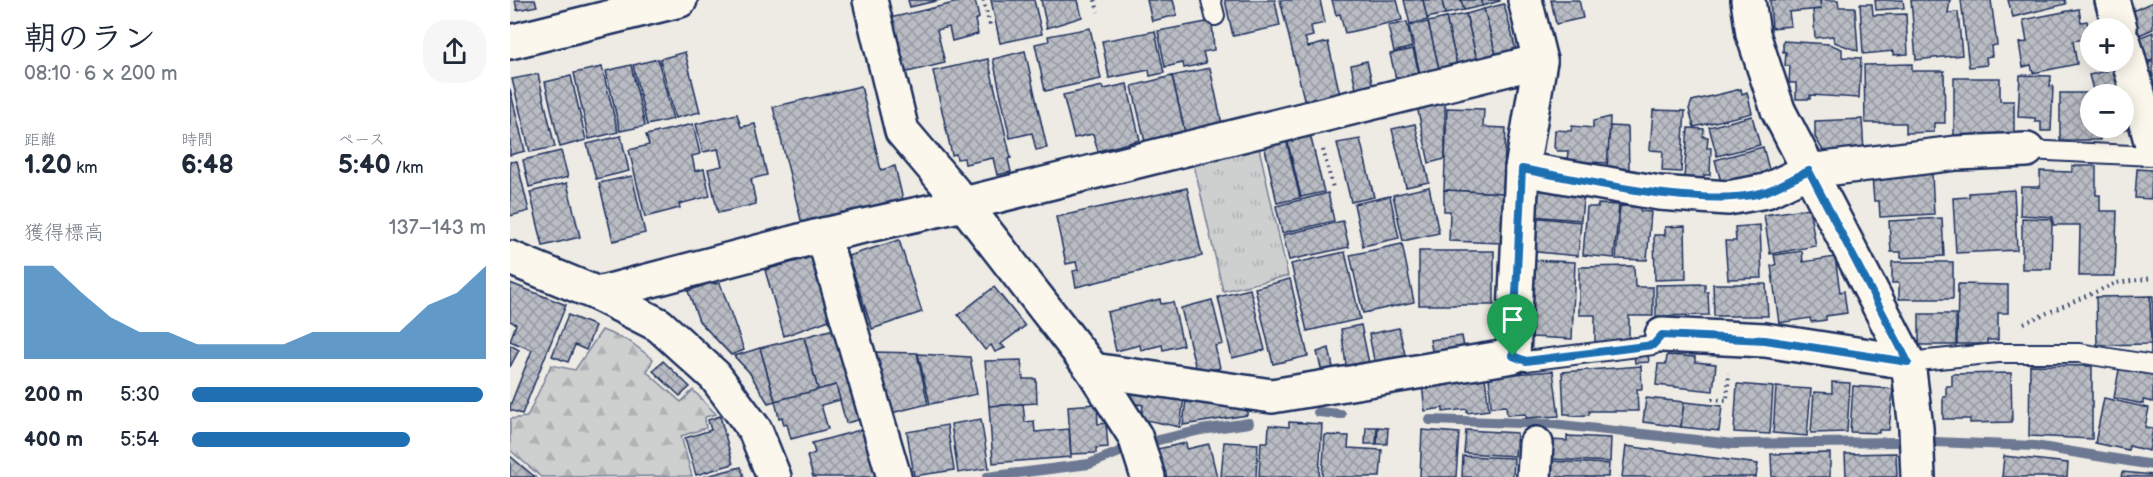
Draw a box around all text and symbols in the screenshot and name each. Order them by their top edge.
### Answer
map controls [2080,18,2134,138]
button: + [2080,18,2134,72]
text: 朝のラン [24,19,156,59]
button: share [423,20,486,83]
text: 08:10 · 6 × 200 m [24,62,178,86]
button: − [2080,84,2134,138]
text: 距離 [24,131,56,150]
text: 時間 [181,131,213,150]
text: ペース [338,131,385,150]
text: 1.20 [24,150,72,181]
text: 6:48 [181,150,234,181]
text: 5:40 [338,150,391,181]
text: km [72,159,97,178]
text: /km [391,159,423,178]
text: 137–143 m [389,216,486,240]
text: 獲得標高 [24,221,104,245]
pin [1487,294,1538,356]
icon: arrive [1496,303,1529,336]
text: 200 m [24,383,83,407]
text: 5:30 [120,383,160,407]
text: 400 m [24,428,83,452]
text: 5:54 [120,428,159,452]

